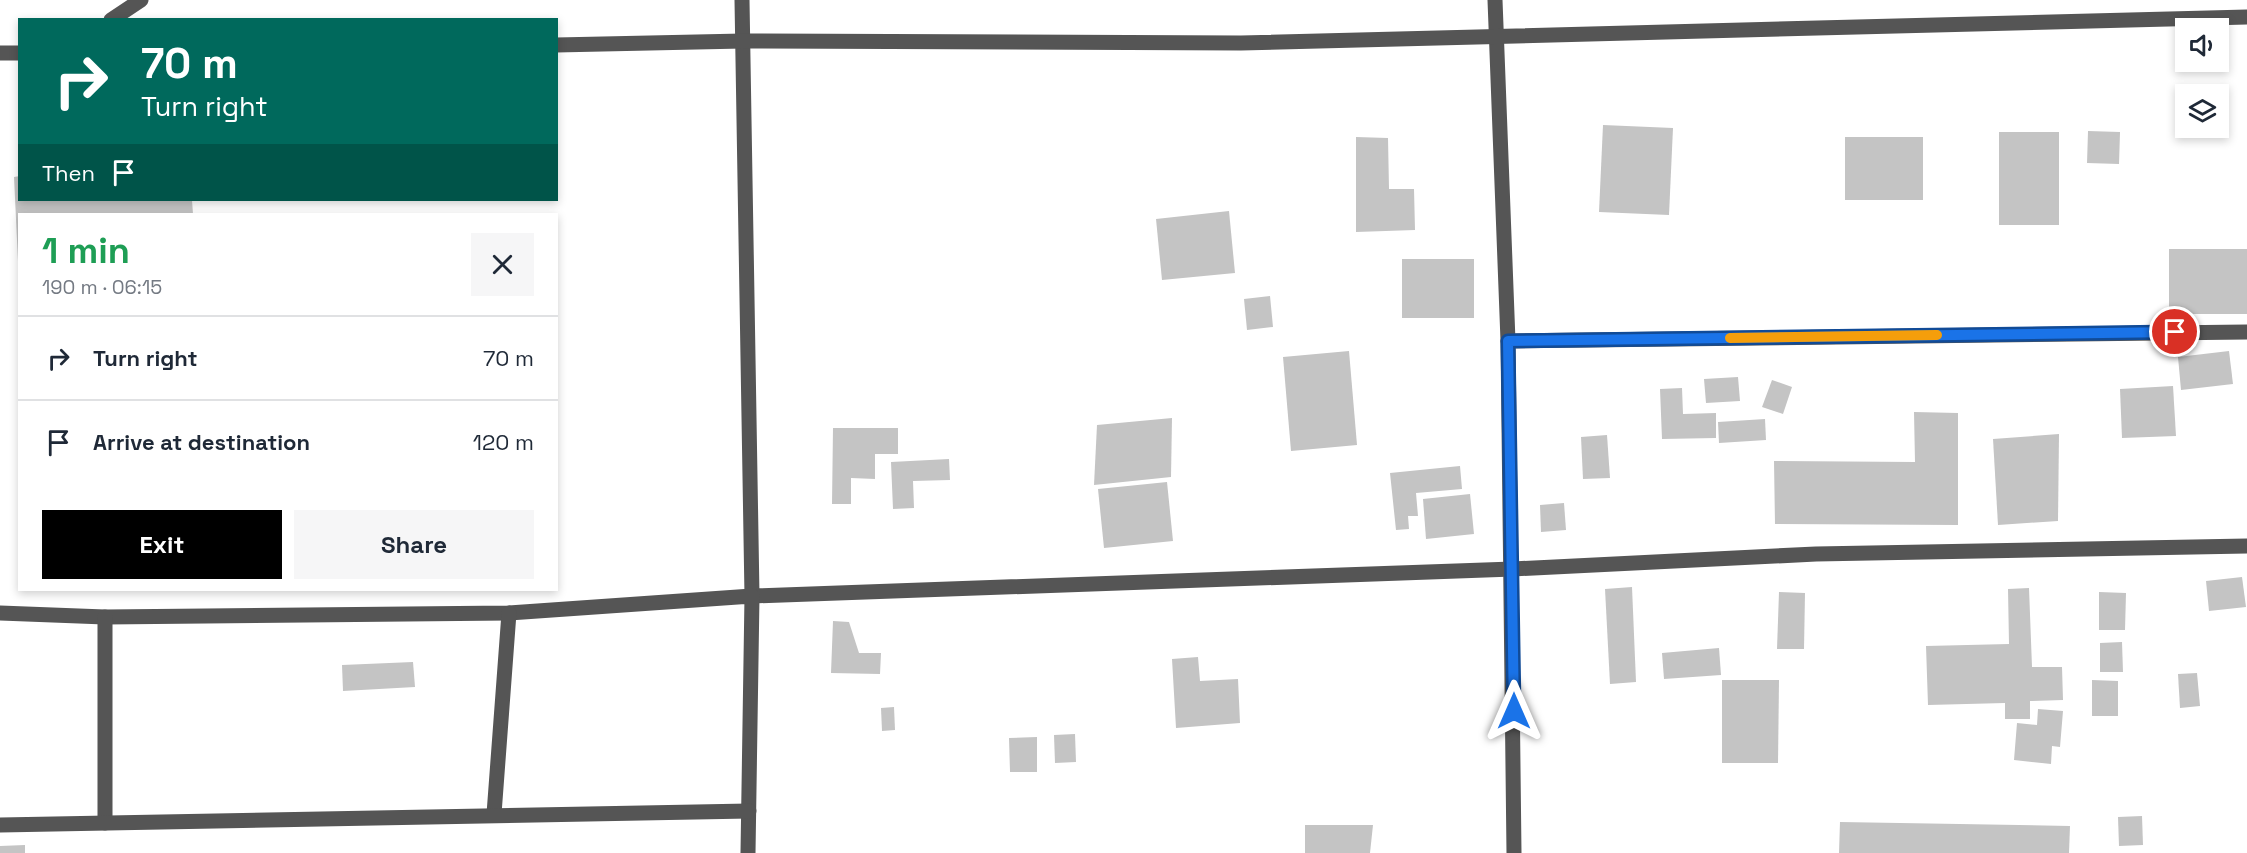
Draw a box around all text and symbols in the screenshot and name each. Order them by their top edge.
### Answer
map controls [2175,18,2229,138]
button: sound [2175,18,2229,72]
text: 70 m [141,37,238,90]
icon: right [42,42,120,120]
button: layers [2175,84,2229,138]
text: Turn right [141,89,268,124]
icon: arrive [107,156,140,189]
text: Then [42,159,95,187]
text: 1 min [42,228,130,274]
button: close [471,233,534,296]
text: 190 m · 06:15 [42,274,162,300]
pin [2149,306,2200,357]
icon: arrive [2158,315,2191,348]
icon: right [42,342,75,375]
text: Turn right [93,344,198,372]
text: 70 m [483,344,534,372]
icon: arrive [42,426,75,459]
text: Arrive at destination [93,428,310,456]
text: 120 m [473,428,534,456]
button: Exit [42,510,282,579]
button: Share [294,510,534,579]
position arrow [1482,679,1546,743]

